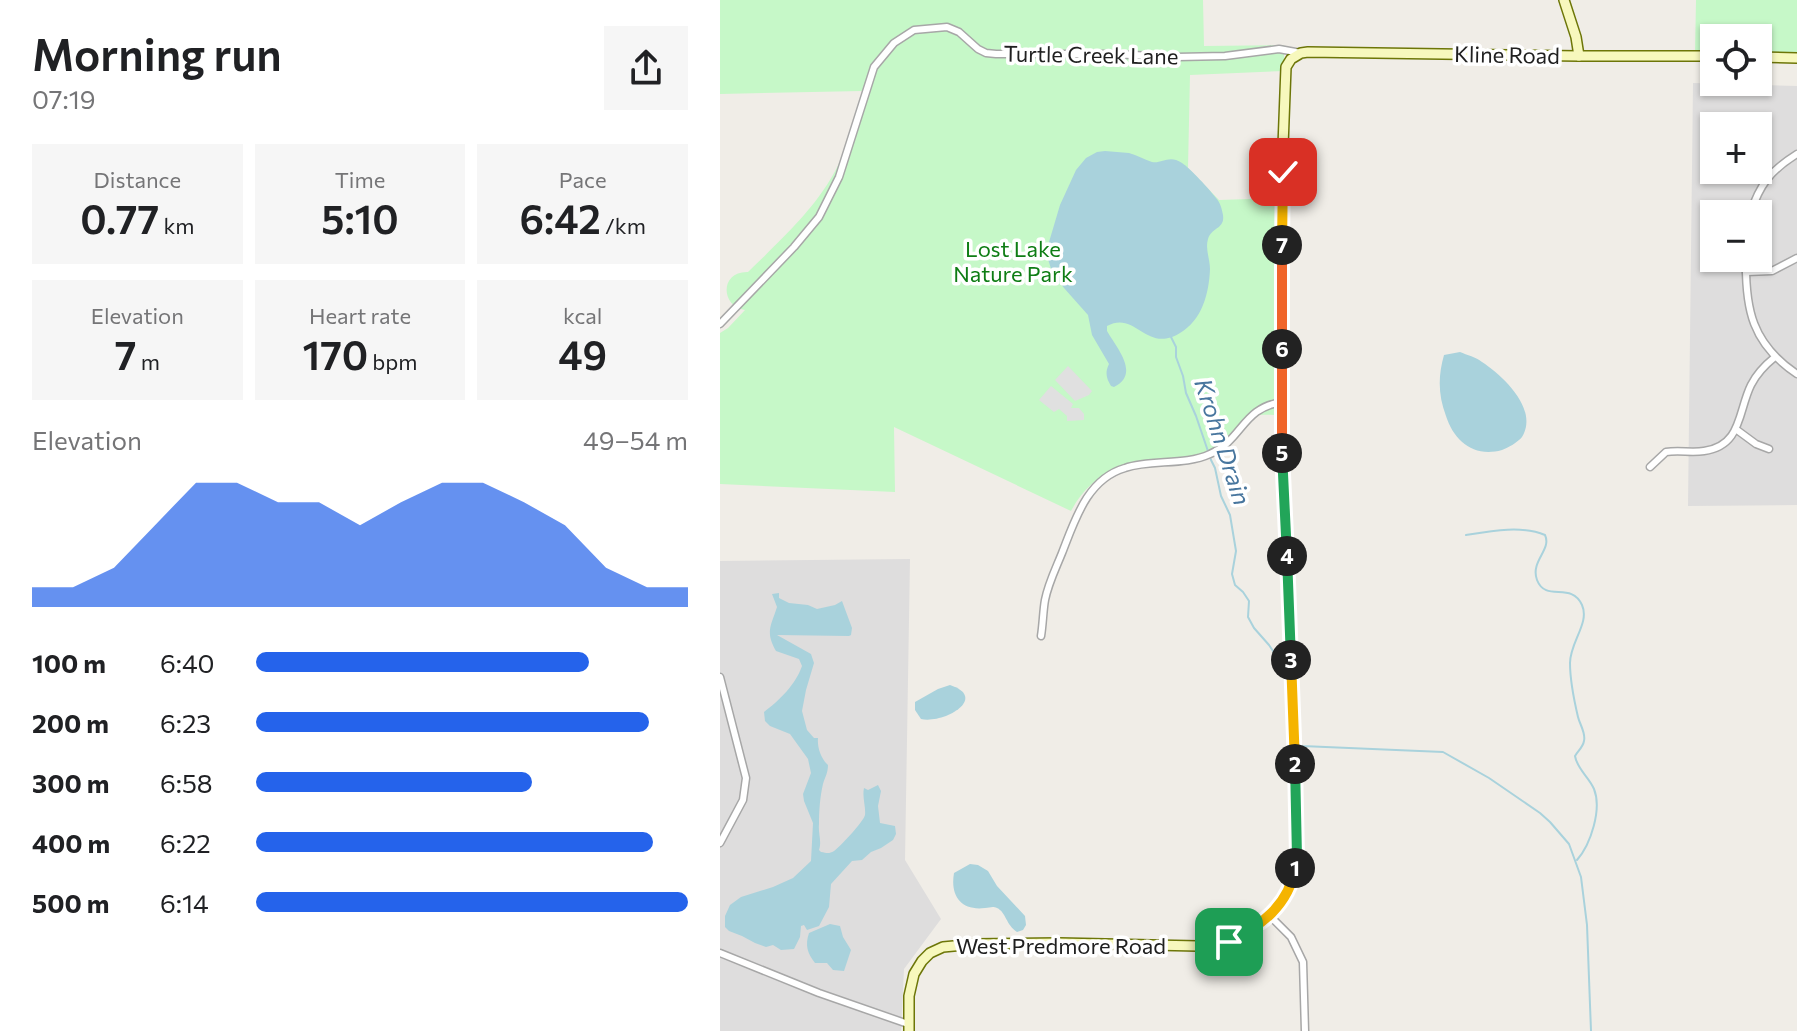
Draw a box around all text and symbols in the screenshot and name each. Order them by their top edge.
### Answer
map controls [1700,24,1772,272]
button: locate [1700,24,1772,96]
text: Morning run [32,26,282,80]
button: share [604,26,688,110]
street label: Turtle Creek Lane [1003,39,1179,70]
street label: Kline Road [1454,40,1560,69]
text: 07:19 [32,83,96,114]
button: + [1700,112,1772,184]
pin [1249,138,1317,206]
icon: check [1261,150,1305,194]
text: Distance [94,166,181,193]
text: Time [335,166,385,193]
text: Pace [559,166,607,193]
text: 0.77 [80,193,159,242]
text: 5:10 [321,193,399,242]
text: 6:42 [519,193,601,242]
button: − [1700,200,1772,272]
text: km [159,212,195,239]
text: /km [601,212,646,239]
pin: 7 [1262,225,1302,265]
text: 7 [1276,231,1288,258]
park label: Lost Lake Nature Park [953,235,1073,287]
text: Elevation [91,302,184,329]
text: Heart rate [309,302,411,329]
text: kcal [563,302,602,329]
text: 7 [115,329,136,378]
text: 170 [302,329,368,378]
text: 49 [558,329,607,378]
pin: 6 [1262,329,1302,369]
text: 6 [1275,335,1289,362]
text: m [136,348,160,375]
text: bpm [368,348,418,375]
water label: Krohn Drain [1189,375,1257,508]
text: Elevation [32,424,142,455]
text: 49–54 m [583,424,688,455]
pin: 5 [1262,433,1302,473]
text: 5 [1276,439,1288,466]
pin: 4 [1267,536,1307,576]
text: 4 [1280,542,1294,569]
pin: 3 [1271,640,1311,680]
text: 3 [1285,646,1297,673]
text: 100 m [32,647,106,678]
text: 6:40 [160,647,214,678]
text: 200 m [32,707,109,738]
text: 6:23 [160,707,211,738]
pin: 2 [1275,744,1315,784]
text: 2 [1289,750,1301,777]
text: 300 m [32,767,109,798]
text: 6:58 [160,767,213,798]
text: 400 m [32,827,110,858]
text: 6:22 [160,827,211,858]
pin: 1 [1275,848,1315,888]
text: 1 [1290,854,1300,881]
text: 500 m [32,887,109,918]
text: 6:14 [160,887,209,918]
pin [1195,908,1263,976]
icon: arrive [1207,920,1251,964]
street label: West Predmore Road [956,932,1166,959]

